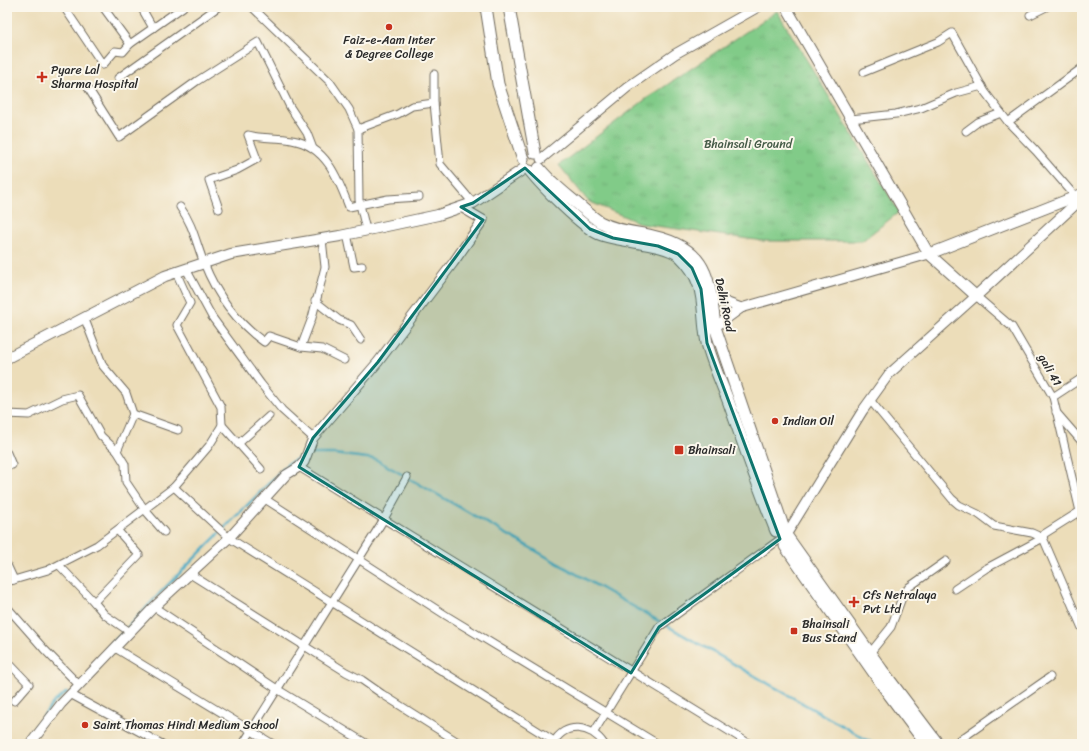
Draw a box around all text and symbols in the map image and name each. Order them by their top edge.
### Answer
marker: Faiz-e-Aam Inter & Degree College [384,22,394,32]
place label: Faiz-e-Aam Inter & Degree College [343,29,436,65]
place label: Pyare Lal Sharma Hospital [51,59,139,95]
marker: Pyare Lal Sharma Hospital [36,71,48,83]
park label: Bhainsali Ground [704,133,794,155]
street label: Delhi Road [709,276,742,335]
street label: gali 41 [1031,349,1068,390]
place label: Indian Oil [782,410,835,432]
marker: Indian Oil [770,416,780,426]
place label: Bhainsali [688,439,736,461]
marker: Bhainsali [673,444,685,456]
place label: Cfs Netralaya Pvt Ltd [863,584,936,620]
marker: Cfs Netralaya Pvt Ltd [848,596,860,608]
place label: Bhainsali Bus Stand [802,613,858,649]
marker: Bhainsali Bus Stand [789,626,799,636]
place label: Saint Thomas Hindi Medium School [93,714,279,736]
marker: Saint Thomas Hindi Medium School [80,720,90,730]

